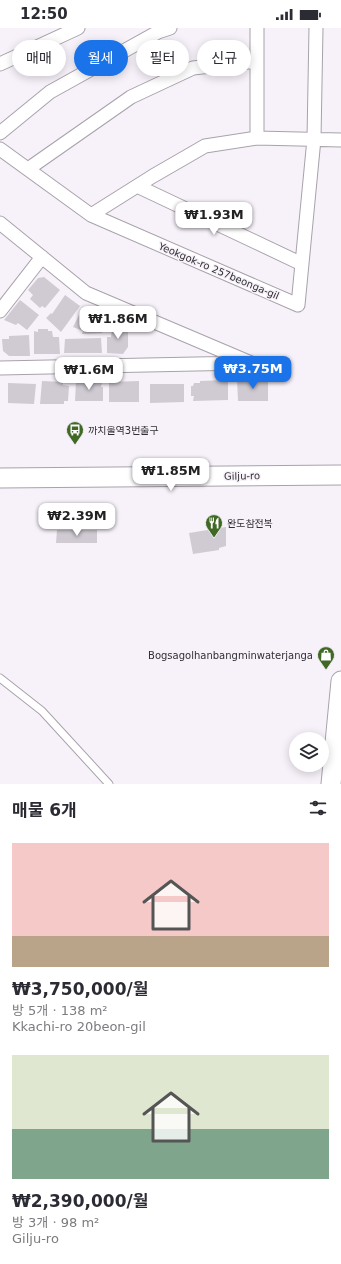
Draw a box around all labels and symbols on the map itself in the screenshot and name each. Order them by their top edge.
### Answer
pin: ₩1.93M [181,202,247,236]
street label: Yeokgok-ro 257beonga-gil [156,240,281,301]
pin: ₩1.86M [85,306,151,340]
pin: ₩3.75M [220,356,286,390]
pin: ₩1.6M [61,357,117,391]
bus stop icon: 까치울역3번출구 [65,420,85,445]
place label: 까치울역3번출구 [88,425,159,436]
pin: ₩1.85M [138,458,204,492]
street label: Gilju-ro [224,470,260,482]
pin: ₩2.39M [44,503,110,537]
restaurant icon: 완도참전복 [204,513,224,538]
place label: 완도참전복 [227,518,273,529]
shop icon: Bogsagolhanbangminwaterjanga [316,645,336,670]
place label: Bogsagolhanbangminwaterjanga [148,650,313,661]

